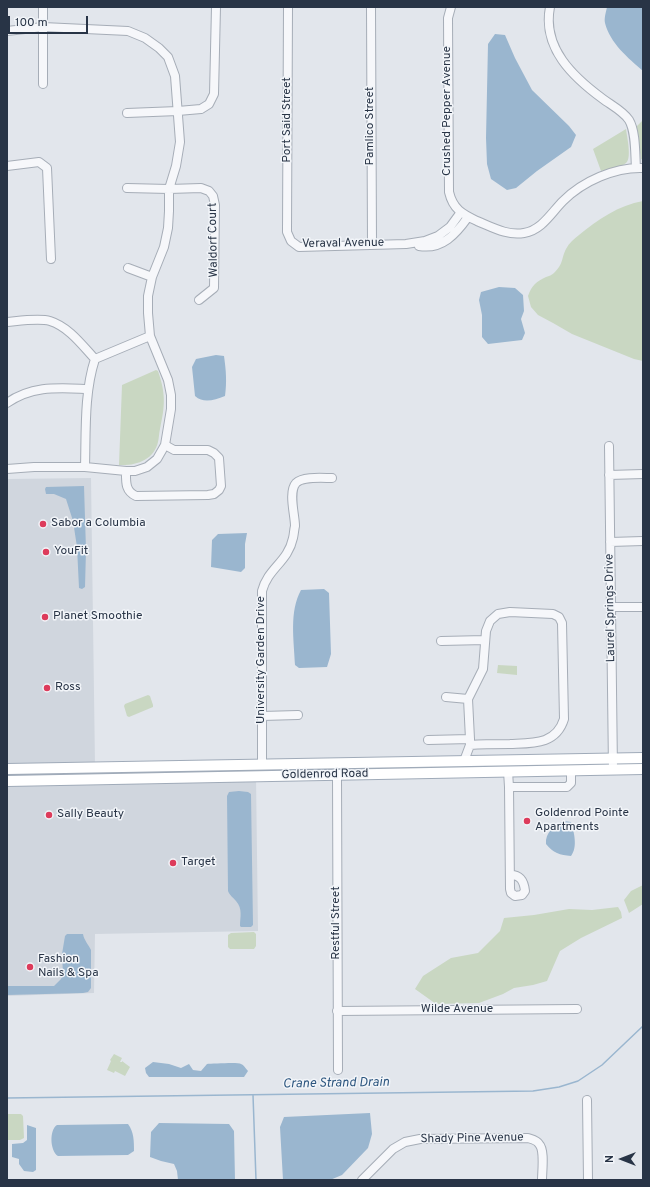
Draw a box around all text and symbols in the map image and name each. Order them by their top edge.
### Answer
scale bar [10,8,90,34]
text: 100 m [15,15,48,31]
street label: Crushed Pepper Avenue [441,46,455,176]
street label: Port Said Street [281,77,295,163]
street label: Pamlico Street [364,87,378,165]
street label: Waldorf Court [206,202,222,278]
street label: Veraval Avenue [302,236,384,252]
place label: Sabor a Columbia [51,517,145,531]
marker: Sabor a Columbia [38,519,48,529]
place label: YouFit [54,545,88,559]
marker: YouFit [41,547,51,557]
street label: Laurel Springs Drive [603,553,619,663]
street label: University Garden Drive [255,596,269,724]
place label: Planet Smoothie [53,610,142,624]
marker: Planet Smoothie [40,612,50,622]
place label: Ross [55,681,81,695]
marker: Ross [42,683,52,693]
street label: Goldenrod Road [281,767,369,783]
place label: Goldenrod Pointe Apartments [535,807,629,835]
place label: Sally Beauty [57,808,124,822]
marker: Sally Beauty [44,810,54,820]
marker: Goldenrod Pointe Apartments [522,816,532,826]
place label: Target [181,856,216,870]
marker: Target [168,858,178,868]
street label: Restful Street [330,886,344,960]
place label: Fashion Nails & Spa [38,953,98,981]
marker: Fashion Nails & Spa [25,962,35,972]
street label: Wilde Avenue [421,1003,493,1017]
water label: Crane Strand Drain [283,1075,389,1093]
street label: Shady Pine Avenue [420,1131,524,1147]
north arrow [602,1139,642,1179]
text: N [603,1155,617,1163]

